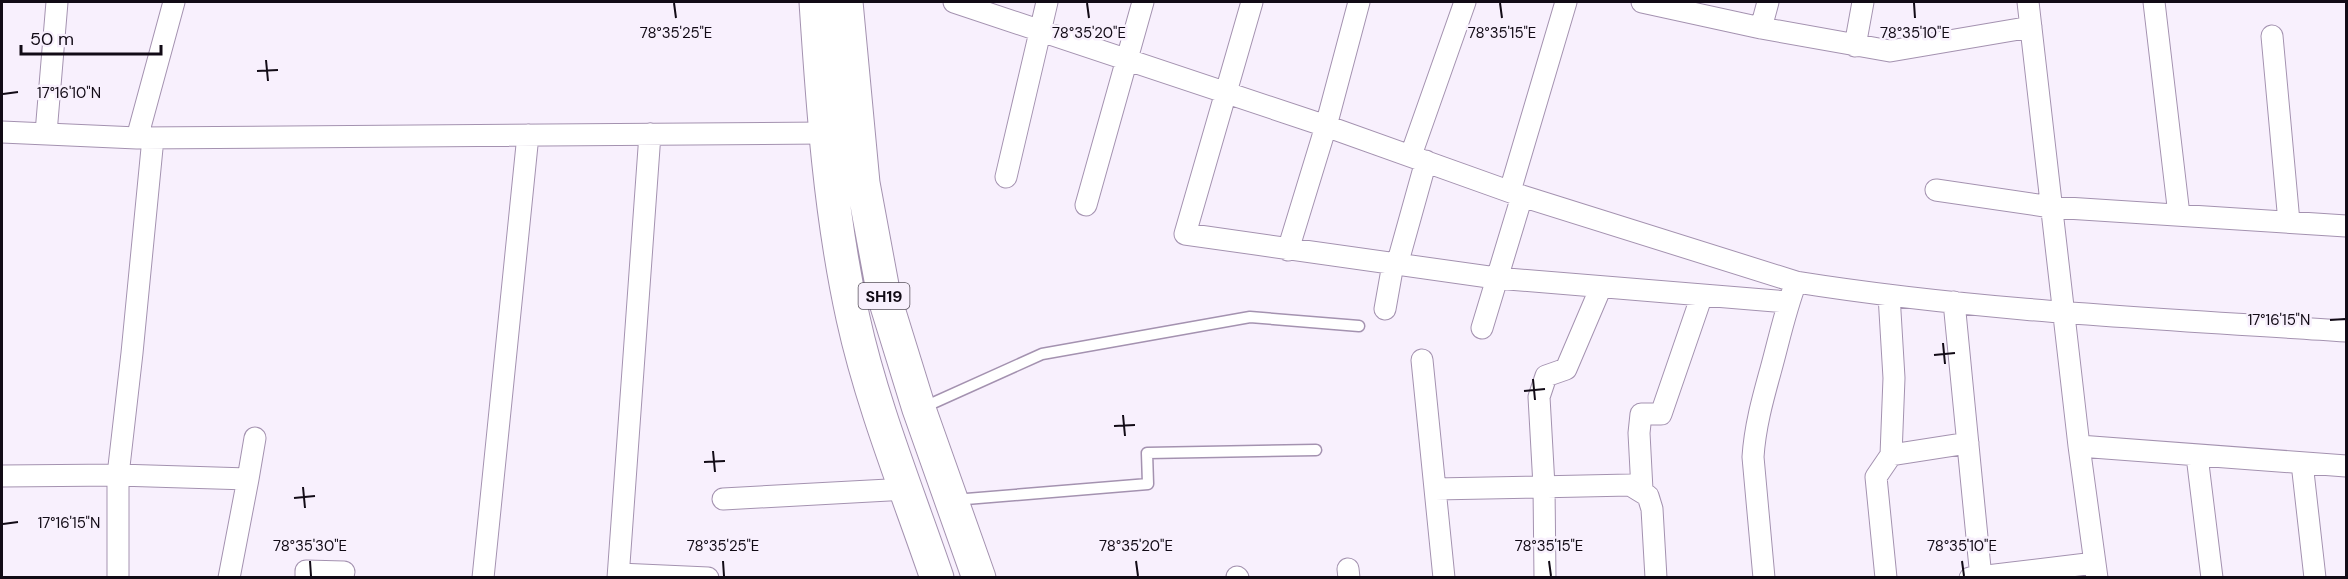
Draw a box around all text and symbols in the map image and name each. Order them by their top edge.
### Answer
scale bar [21,18,160,56]
text: 78°35'25"E [640,23,712,43]
text: 78°35'20"E [1052,23,1126,43]
text: 78°35'15"E [1468,23,1536,43]
text: 78°35'10"E [1880,23,1950,43]
text: 50 m [30,27,74,51]
text: 17°16'10"N [37,83,101,103]
road number: SH19 [858,283,910,309]
text: 17°16'15"N [2248,310,2310,330]
text: 17°16'15"N [38,513,100,533]
text: 78°35'30"E [273,536,347,556]
text: 78°35'25"E [687,536,759,556]
text: 78°35'20"E [1099,536,1173,556]
text: 78°35'15"E [1515,536,1583,556]
text: 78°35'10"E [1927,536,1997,556]

